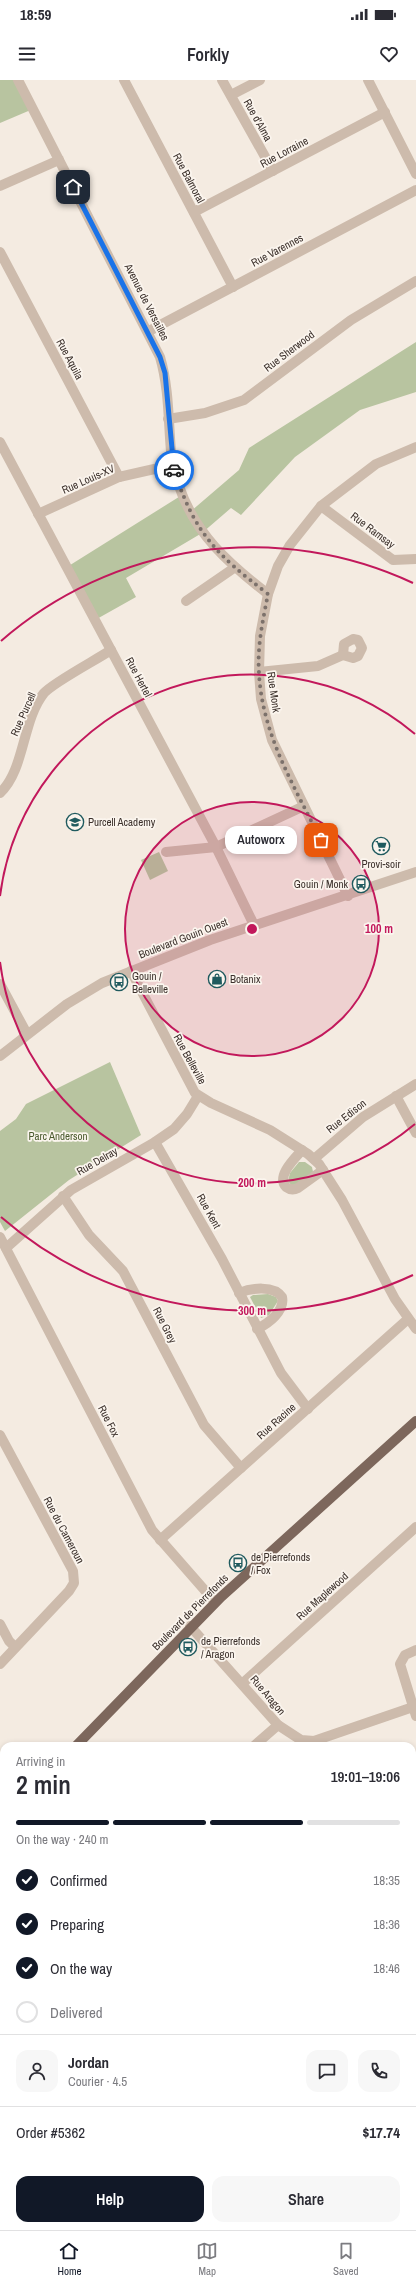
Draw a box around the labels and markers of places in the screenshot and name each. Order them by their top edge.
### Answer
pin [56,170,90,204]
school or university icon: Purcell Academy [65,812,85,832]
place label: Purcell Academy [88,815,156,829]
pin [304,823,338,857]
callout: Autoworx [225,826,297,854]
supermarket icon: Provi-soir [371,836,391,856]
place label: Provi-soir [361,857,401,871]
bus stop icon: Gouin / Monk [351,874,371,894]
place label: Gouin / Monk [294,877,348,891]
centre of rings [245,922,259,936]
place label: Gouin / Belleville [132,969,168,996]
shop icon: Botanix [207,969,227,989]
bus stop icon: Gouin / Belleville [109,972,129,992]
place label: Botanix [230,972,261,986]
place label: de Pierrefonds / Fox [251,1550,311,1577]
bus stop icon: de Pierrefonds / Fox [228,1553,248,1573]
place label: de Pierrefonds / Aragon [201,1634,261,1661]
bus stop icon: de Pierrefonds / Aragon [178,1637,198,1657]

